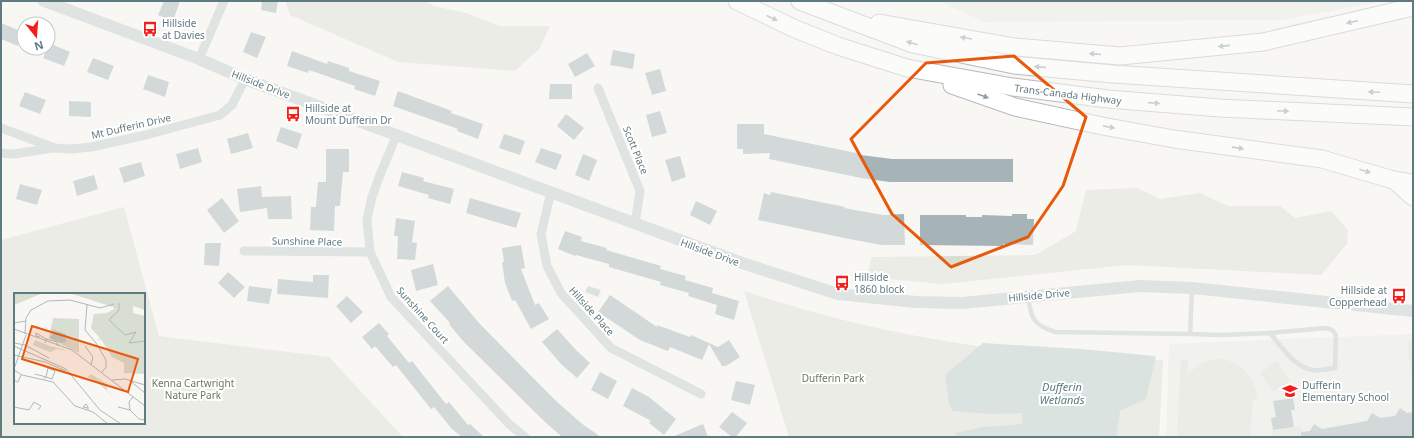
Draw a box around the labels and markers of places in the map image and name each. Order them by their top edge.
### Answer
place label: Hillside at Davies [162,16,205,42]
bus stop icon: Hillside at Davies [141,20,159,38]
place label: Hillside at Mount Dufferin Dr [305,101,392,127]
bus stop icon: Hillside at Mount Dufferin Dr [284,105,302,123]
place label: Hillside 1860 block [854,270,905,296]
bus stop icon: Hillside 1860 block [833,274,851,292]
place label: Hillside at Copperhead [1329,283,1387,309]
bus stop icon: Hillside at Copperhead [1390,287,1408,305]
place label: Dufferin Elementary School [1302,378,1389,404]
school or university icon: Dufferin Elementary School [1281,382,1299,400]

